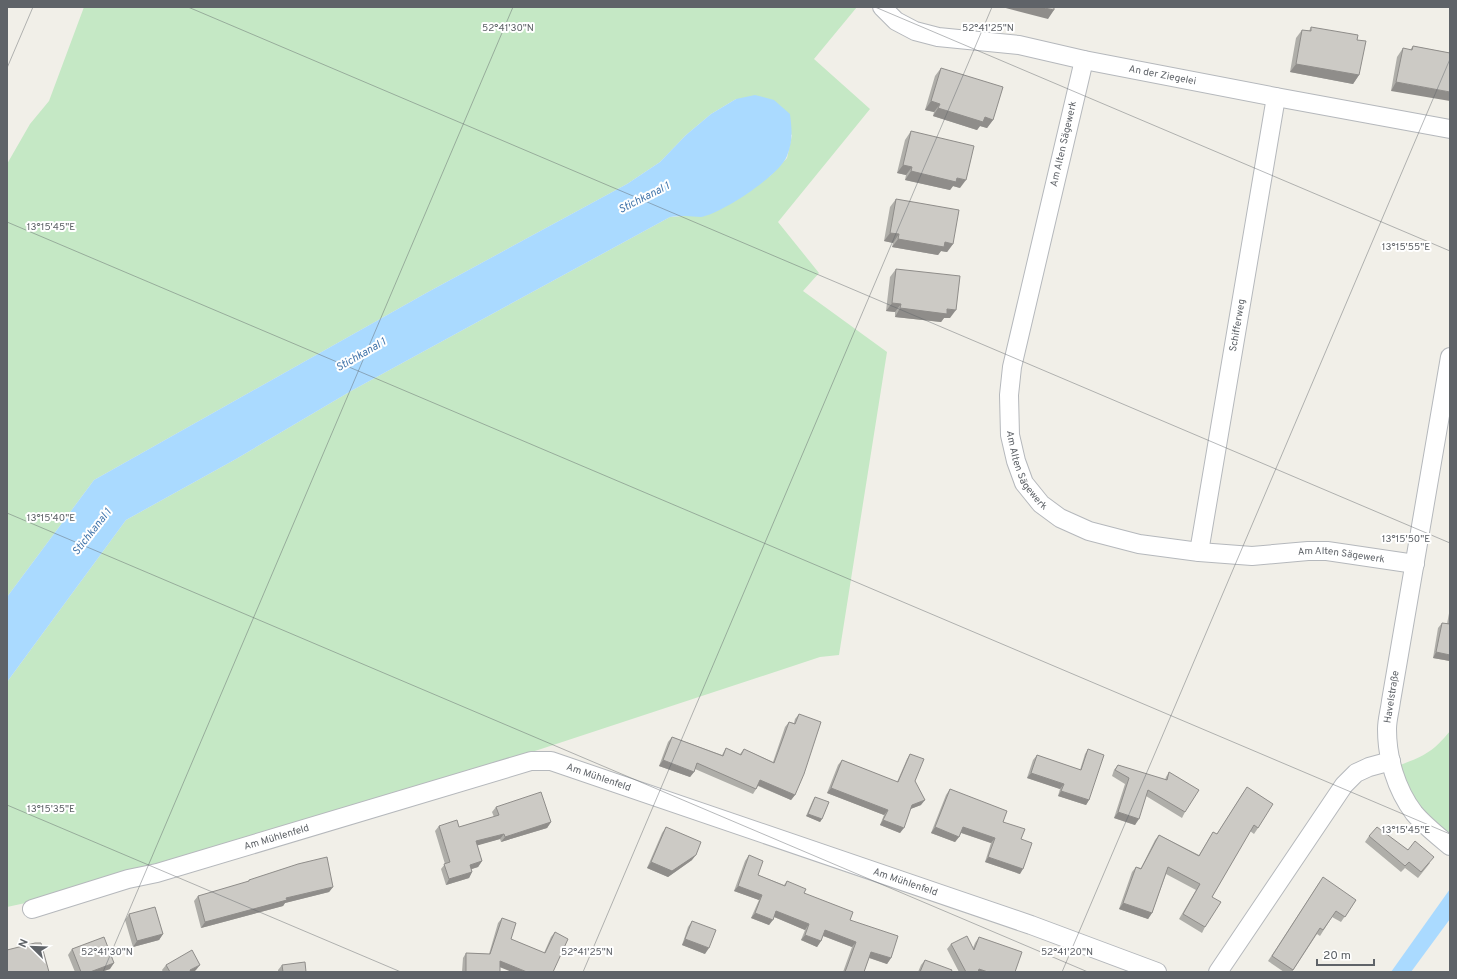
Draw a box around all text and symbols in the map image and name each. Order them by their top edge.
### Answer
text: 52°41'30"N [482,22,534,35]
text: 52°41'25"N [962,22,1014,35]
street label: An der Ziegelei [1128,62,1197,88]
street label: Am Alten Sägewerk [1048,100,1080,188]
water label: Stichkanal 1 [616,179,672,217]
text: 13°15'45"E [27,221,75,234]
text: 13°15'55"E [1382,241,1430,254]
street label: Schifferweg [1227,298,1248,353]
water label: Stichkanal 1 [333,335,389,375]
street label: Am Alten Sägewerk [1003,431,1050,513]
water label: Stichkanal 1 [69,506,115,558]
text: 13°15'40"E [27,512,75,525]
text: 13°15'50"E [1382,533,1430,546]
street label: Am Alten Sägewerk [1297,545,1386,566]
street label: Havelstraße [1381,670,1403,724]
street label: Am Mühlenfeld [565,760,633,794]
text: 13°15'35"E [27,803,75,816]
street label: Am Mühlenfeld [242,821,311,853]
text: 13°15'45"E [1382,824,1430,837]
street label: Am Mühlenfeld [871,865,939,899]
north arrow [12,927,52,967]
text: N [16,937,32,950]
scale bar [1317,941,1374,967]
text: 52°41'30"N [81,946,133,959]
text: 52°41'25"N [561,946,613,959]
text: 52°41'20"N [1041,946,1093,959]
text: 20 m [1323,948,1351,964]

